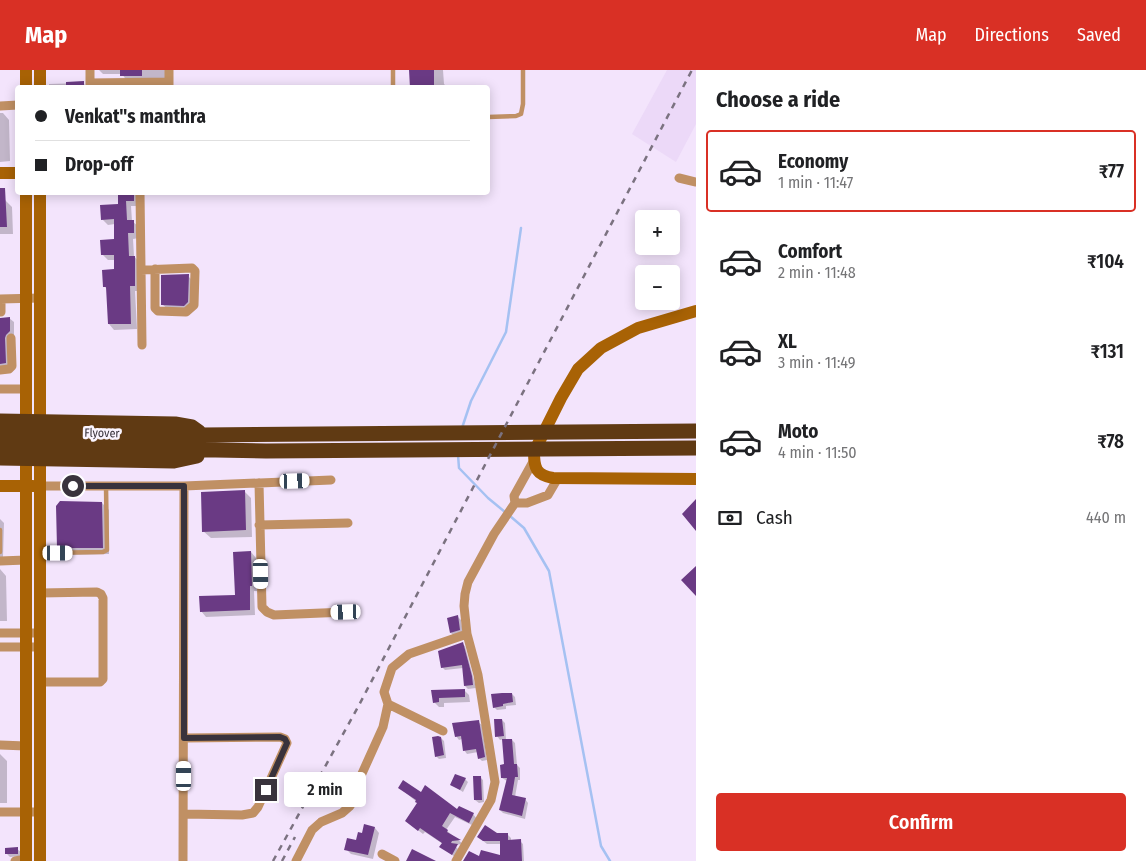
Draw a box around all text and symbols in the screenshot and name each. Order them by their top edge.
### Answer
text: Map [25,21,67,49]
text: Map [915,24,947,46]
text: Directions [975,24,1049,46]
text: Saved [1077,24,1121,46]
text: Choose a ride [716,86,840,113]
text: Venkat"s manthra [65,105,206,128]
icon: car [718,149,763,194]
text: Economy [778,150,848,173]
text: Drop-off [65,153,133,176]
text: ₹77 [1099,160,1124,183]
text: 1 min · 11:47 [778,173,853,192]
map controls [635,210,680,310]
button: + [635,210,680,255]
icon: car [718,239,763,284]
text: Comfort [778,240,842,263]
text: ₹104 [1087,250,1124,273]
text: 2 min · 11:48 [778,263,856,282]
button: − [635,265,680,310]
icon: car [718,329,763,374]
text: XL [778,330,797,353]
text: ₹131 [1090,340,1124,363]
text: 3 min · 11:49 [778,353,855,372]
icon: car [718,419,763,464]
text: Moto [778,420,818,443]
street label: Flyover [84,426,121,440]
text: ₹78 [1097,430,1124,453]
text: 4 min · 11:50 [778,443,857,462]
car [279,473,310,489]
route start [62,475,84,497]
icon: cash [716,504,744,532]
text: Cash [756,506,793,529]
text: 440 m [1086,508,1126,527]
car [43,546,73,561]
car [253,559,268,589]
car [330,604,361,620]
car [176,761,191,791]
callout: 2 min [284,772,366,808]
route end [255,779,277,801]
text: 2 min [307,780,343,799]
button: Confirm [716,793,1126,851]

